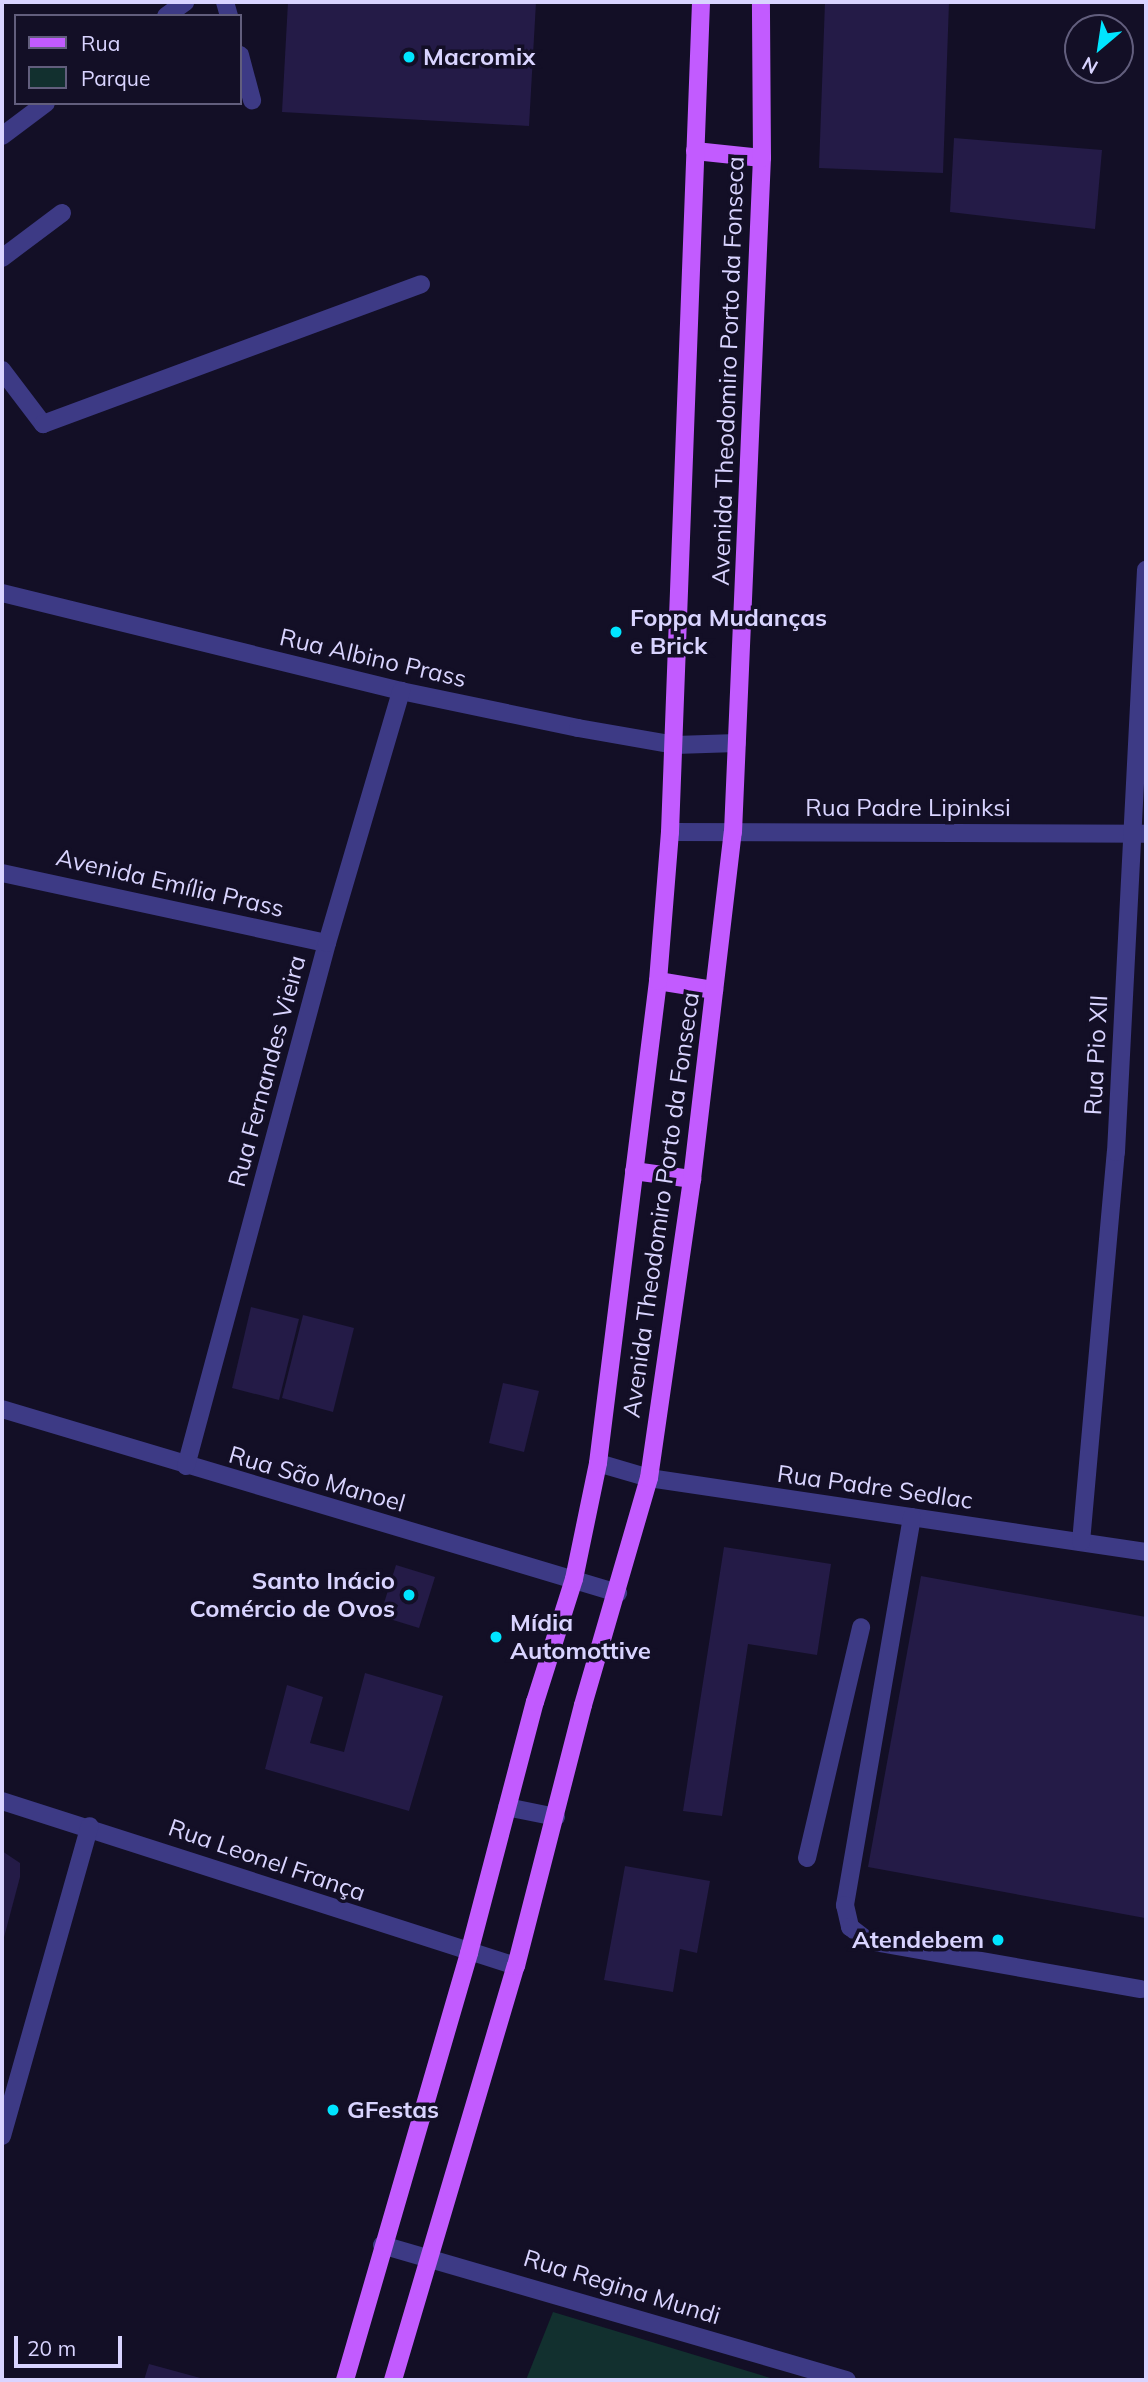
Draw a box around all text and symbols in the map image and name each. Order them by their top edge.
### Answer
legend [14,14,242,105]
north arrow [1064,14,1134,84]
text: Rua [81,30,120,56]
place label: Macromix [423,43,535,71]
marker: Macromix [401,49,417,65]
text: N [1078,52,1102,80]
text: Parque [81,65,150,91]
street label: Avenida Theodomiro Porto da Fonseca [706,156,750,586]
place label: Foppa Mudanças e Brick [630,604,827,660]
street label: Rua Albino Prass [277,623,469,693]
marker: Foppa Mudanças e Brick [608,624,624,640]
street label: Rua Padre Lipinksi [805,794,1011,822]
street label: Avenida Emília Prass [53,843,287,923]
street label: Rua Fernandes Vieira [222,952,312,1190]
street label: Avenida Theodomiro Porto da Fonseca [617,990,705,1420]
street label: Rua Pio XII [1078,994,1114,1116]
street label: Rua São Manoel [226,1440,408,1518]
street label: Rua Padre Sedlac [775,1459,975,1515]
place label: Santo Inácio Comércio de Ovos [190,1567,395,1623]
marker: Santo Inácio Comércio de Ovos [401,1587,417,1603]
place label: Mídia Automottive [510,1609,651,1665]
marker: Mídia Automottive [488,1629,504,1645]
street label: Rua Leonel França [165,1813,369,1907]
place label: Atendebem [852,1926,984,1954]
marker: Atendebem [990,1932,1006,1948]
place label: GFestas [347,2096,439,2124]
marker: GFestas [325,2102,341,2118]
street label: Rua Regina Mundi [520,2243,724,2331]
scale bar [18,2322,126,2366]
text: 20 m [27,2335,76,2361]

